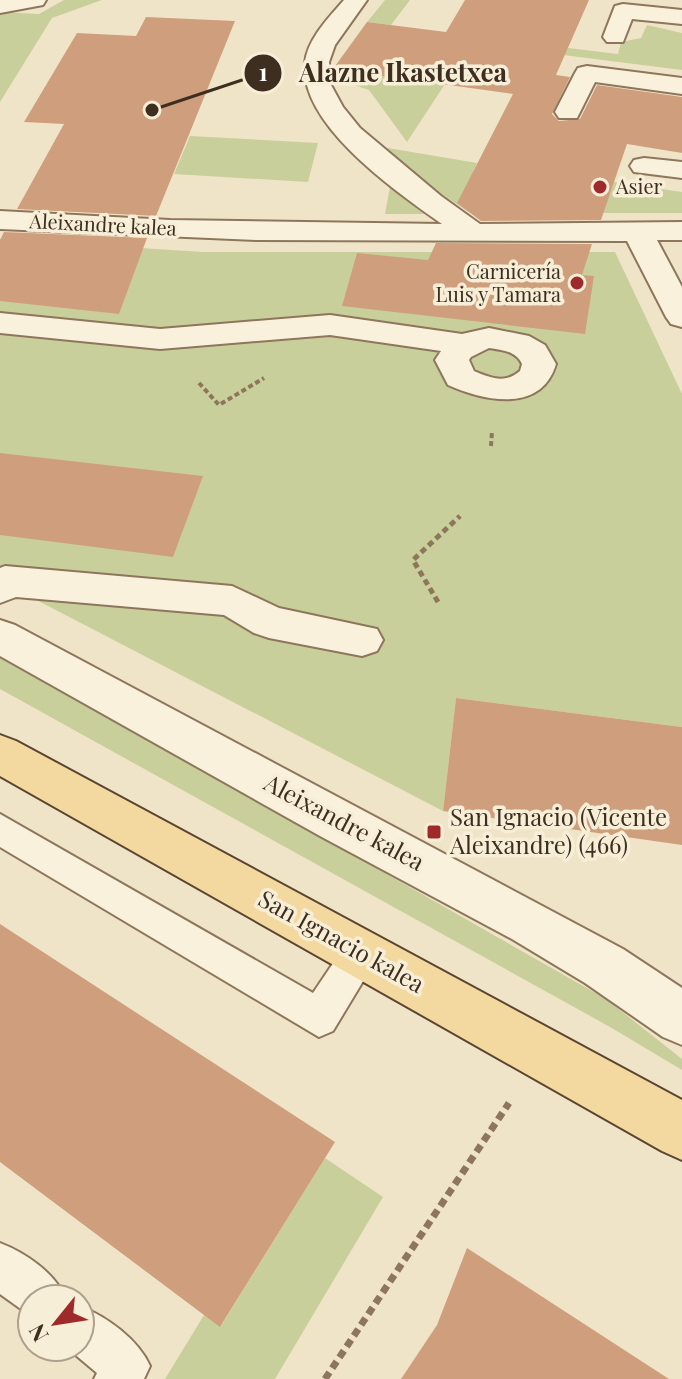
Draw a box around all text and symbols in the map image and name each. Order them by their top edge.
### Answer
callout: Alazne Ikastetxea [243,48,523,98]
text: Alazne Ikastetxea [298,54,508,89]
text: 1 [258,55,268,87]
place label: Asier [615,172,663,199]
marker: Asier [591,178,609,196]
street label: Aleixandre kalea [28,206,177,241]
place label: Carnicería Luis y Tamara [436,257,561,307]
marker: Carnicería Luis y Tamara [568,274,586,292]
street label: Aleixandre kalea [258,765,431,877]
place label: San Ignacio (Vicente Aleixandre) (466) [449,800,667,860]
marker: San Ignacio (Vicente Aleixandre) (466) [425,823,443,841]
street label: San Ignacio kalea [253,881,431,999]
north arrow [16,1283,96,1363]
text: N [21,1319,55,1348]

